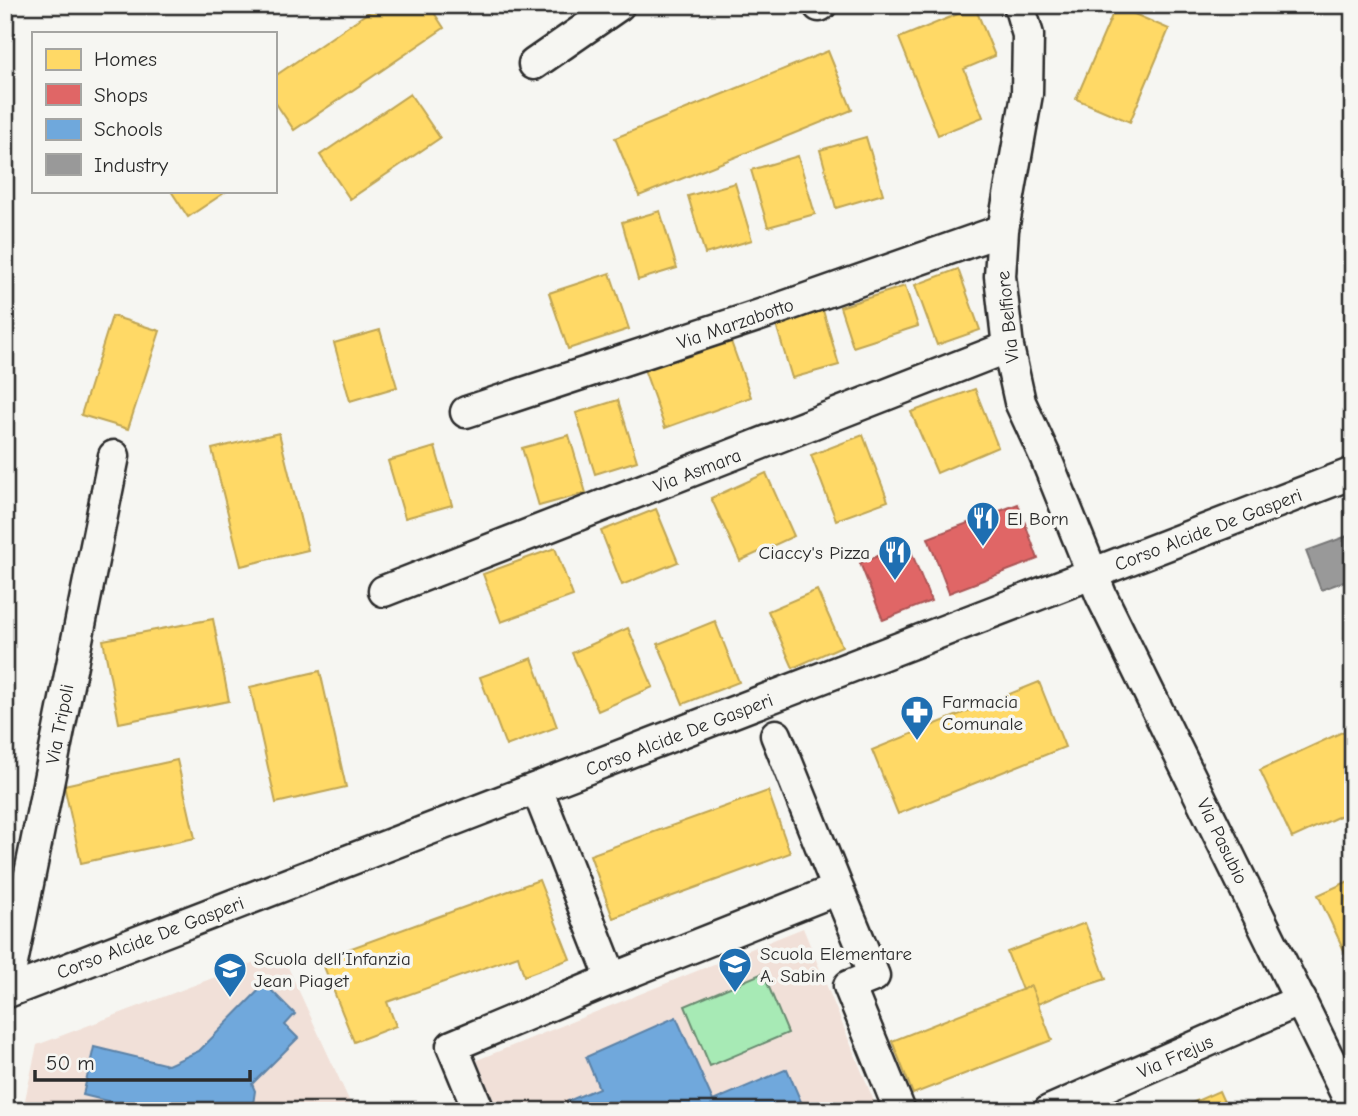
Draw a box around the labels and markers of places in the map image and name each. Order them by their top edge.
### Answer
restaurant icon: El Born [964,499,1002,548]
place label: El Born [1007,508,1069,530]
restaurant icon: Ciaccy's Pizza [876,533,914,582]
place label: Ciaccy's Pizza [759,542,870,564]
place label: Farmacia Comunale [942,691,1023,735]
pharmacy icon: Farmacia Comunale [898,693,936,742]
place label: Scuola Elementare A. Sabin [760,943,912,987]
school or university icon: Scuola Elementare A. Sabin [716,945,754,994]
place label: Scuola dell’Infanzia Jean Piaget [254,948,411,992]
school or university icon: Scuola dell’Infanzia Jean Piaget [211,950,249,999]

